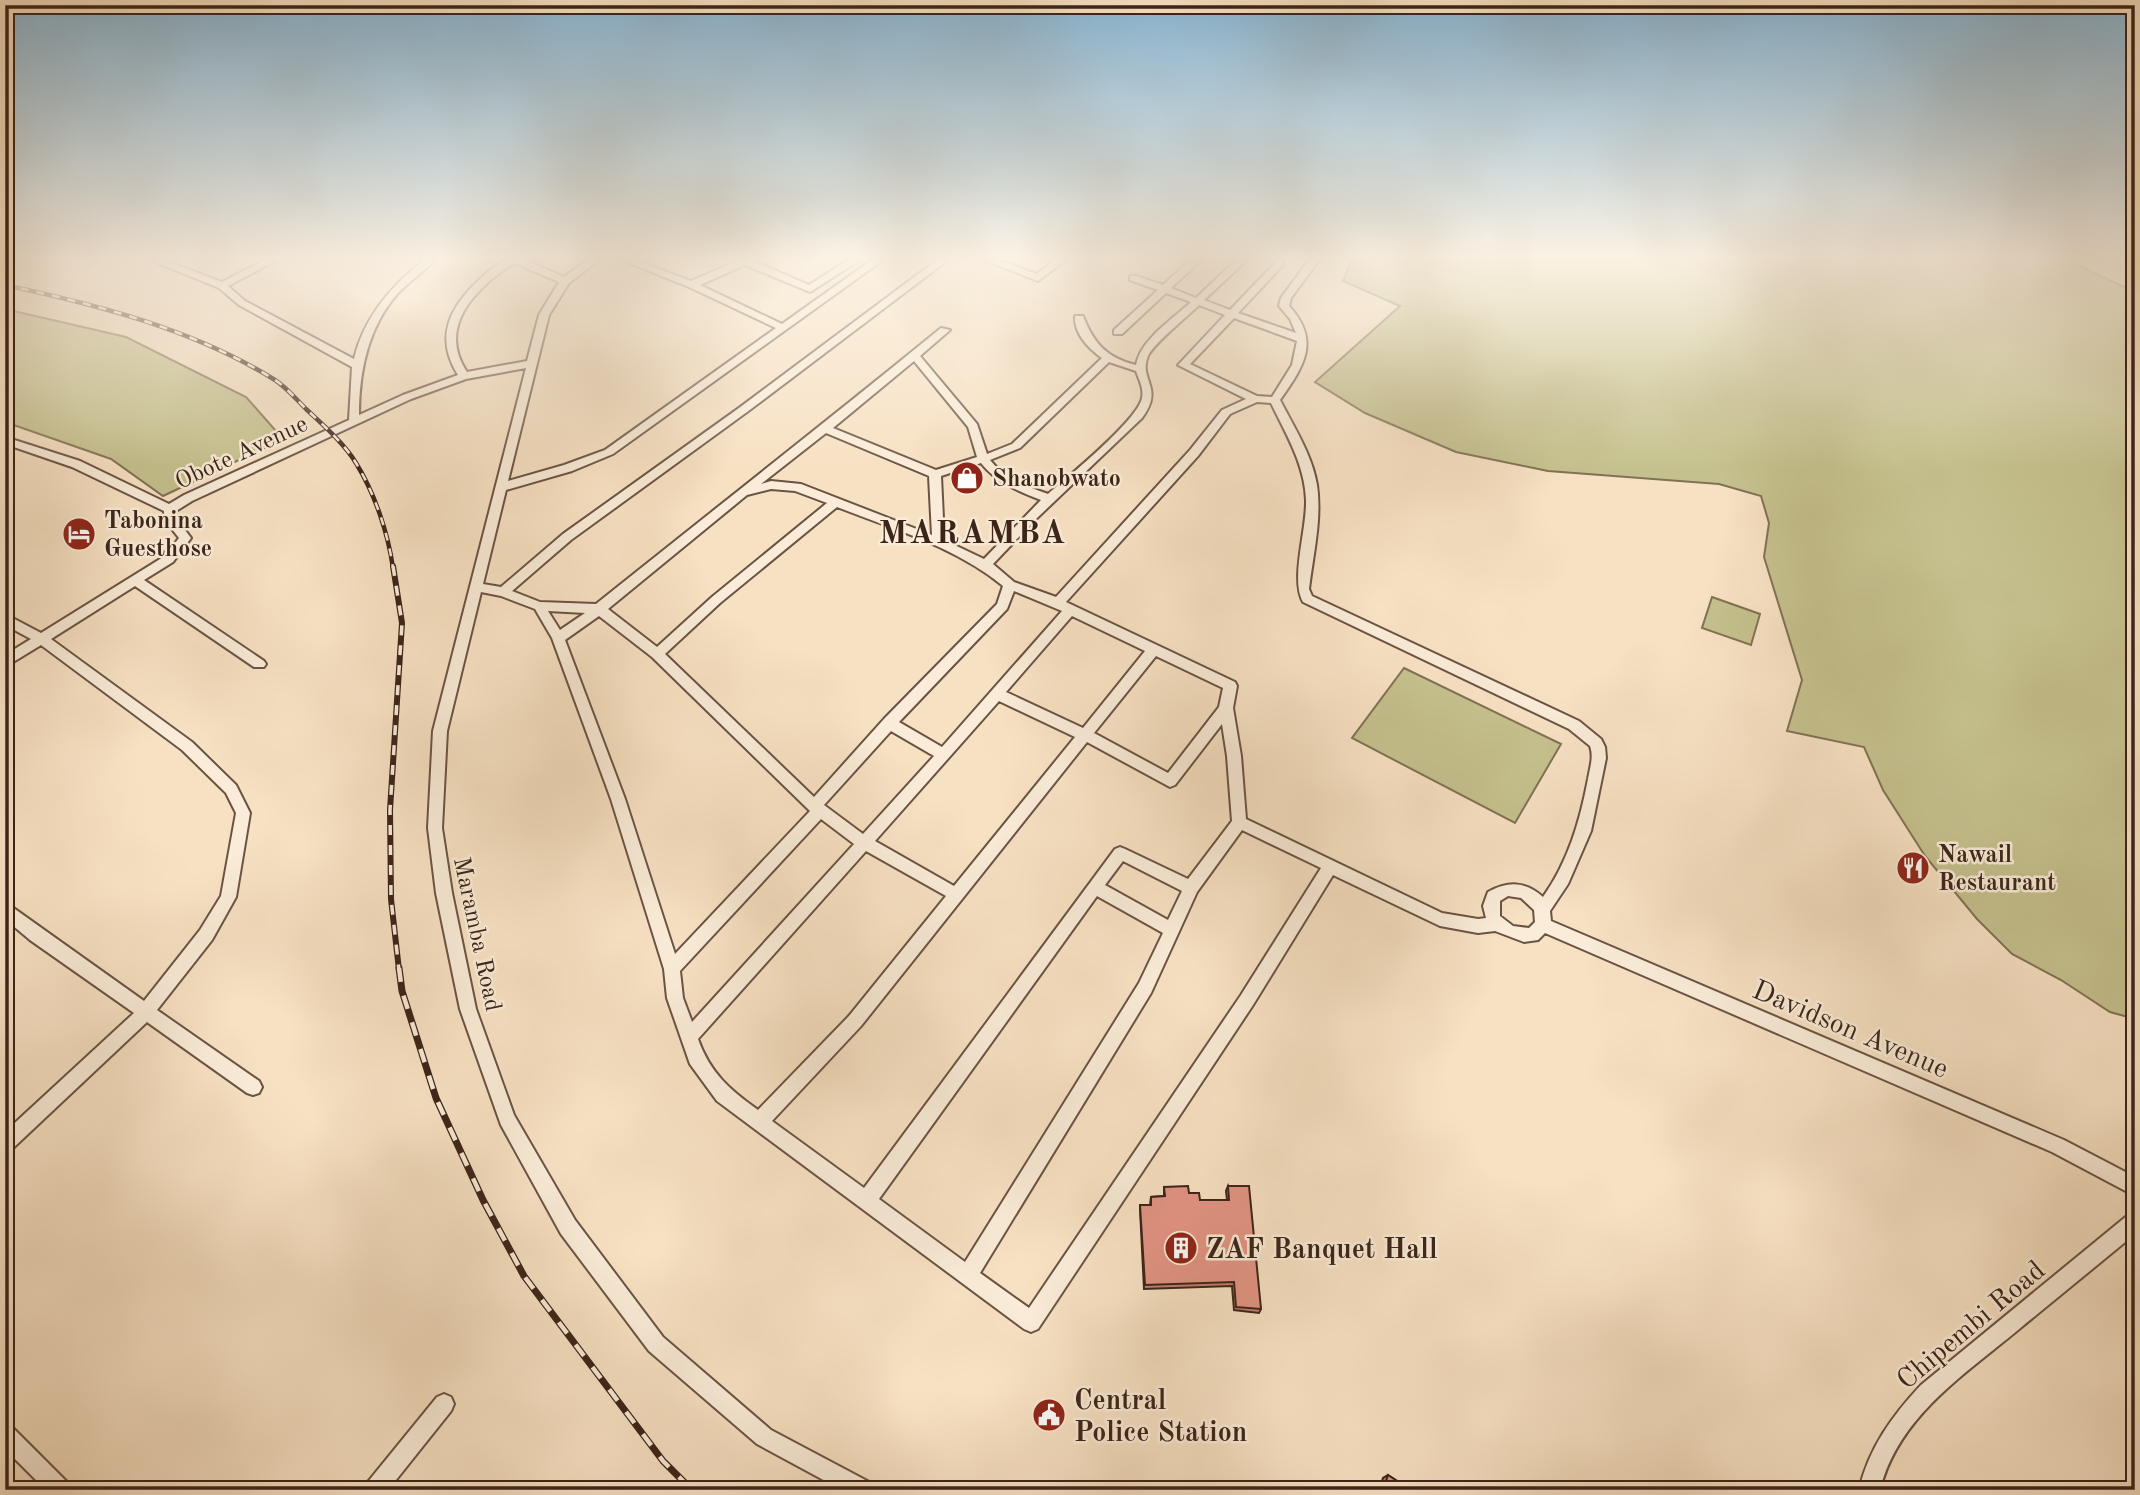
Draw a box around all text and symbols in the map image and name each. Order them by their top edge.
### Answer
street label: Obote Avenue [172,413,312,495]
shop icon: Shanobwato [948,459,986,497]
place label: Shanobwato [992,468,1121,492]
place label: Tabonina Guesthose [104,510,212,562]
hotel icon: Tabonina Guesthose [60,515,98,553]
district label: MARAMBA [879,519,1067,551]
place label: Nawail Restaurant [1938,844,2056,896]
restaurant icon: Nawail Restaurant [1894,849,1932,887]
street label: Maramba Road [448,855,504,1014]
street label: Davidson Avenue [1748,977,1952,1085]
building icon: ZAF Banquet Hall [1162,1229,1200,1267]
place label: ZAF Banquet Hall [1206,1237,1438,1265]
street label: Chipembi Road [1893,1257,2051,1396]
place label: Central Police Station [1074,1388,1247,1448]
public building icon: Central Police Station [1030,1396,1068,1434]

